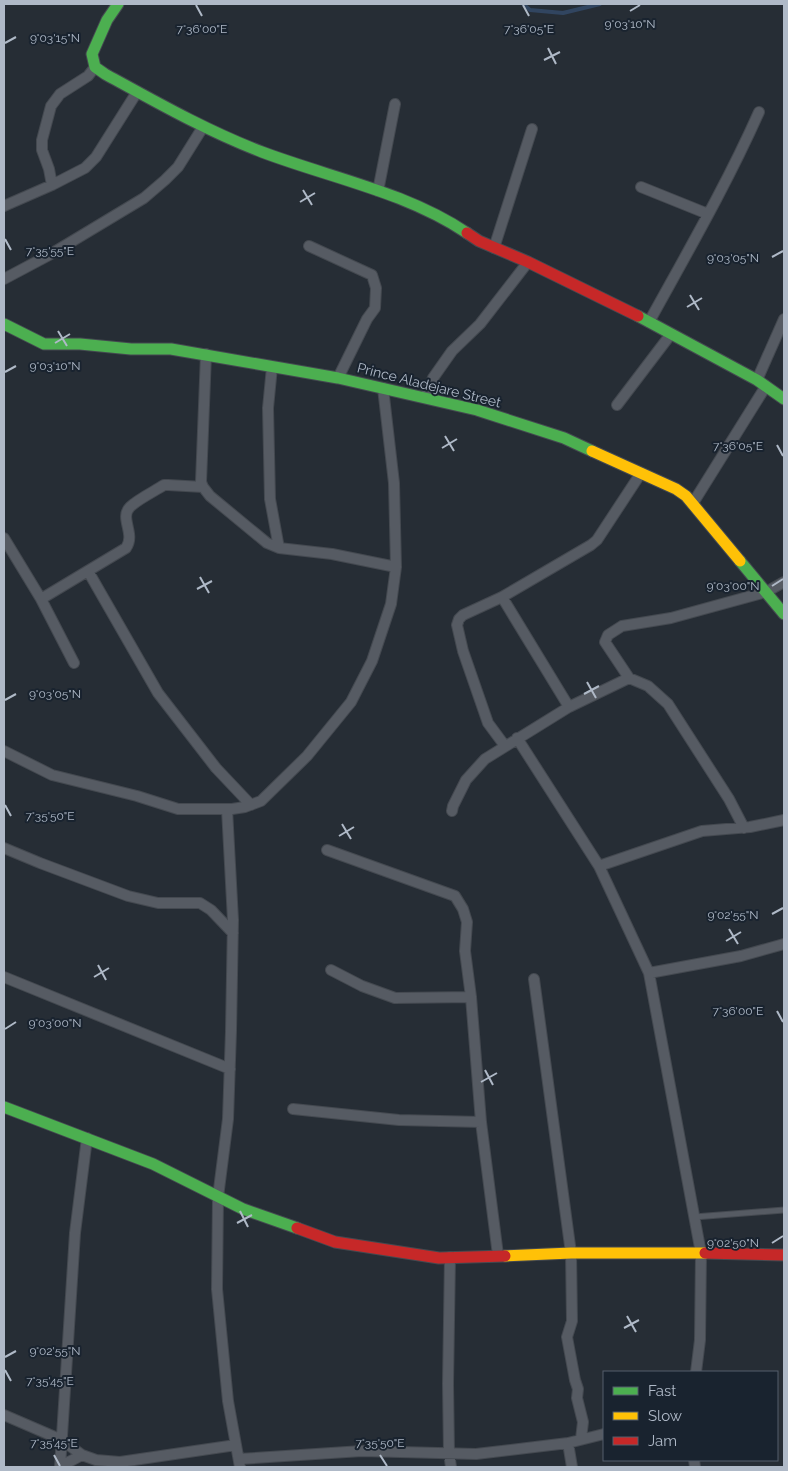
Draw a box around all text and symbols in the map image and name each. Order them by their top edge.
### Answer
text: 9°03'10"N [605,17,655,31]
text: 7°36'00"E [177,22,227,36]
text: 7°36'05"E [504,22,554,36]
text: 9°03'15"N [30,31,80,45]
text: 7°35'55"E [26,244,74,258]
text: 9°03'05"N [707,251,759,265]
text: 9°03'10"N [30,359,80,373]
street label: Prince Aladejare Street [355,359,503,411]
text: 7°36'05"E [713,439,763,453]
text: 9°03'00"N [707,579,759,593]
text: 9°03'05"N [29,687,81,701]
text: 7°35'50"E [25,809,75,823]
text: 9°02'55"N [707,908,759,922]
text: 7°36'00"E [713,1004,763,1018]
text: 9°03'00"N [29,1016,81,1030]
text: 9°02'50"N [707,1236,759,1250]
text: 9°02'55"N [29,1344,81,1358]
legend [603,1371,778,1461]
text: 7°35'45"E [26,1374,74,1388]
text: Fast [648,1382,676,1400]
text: Slow [648,1407,682,1425]
text: Jam [648,1432,677,1450]
text: 7°35'45"E [30,1436,78,1450]
text: 7°35'50"E [355,1436,405,1450]

